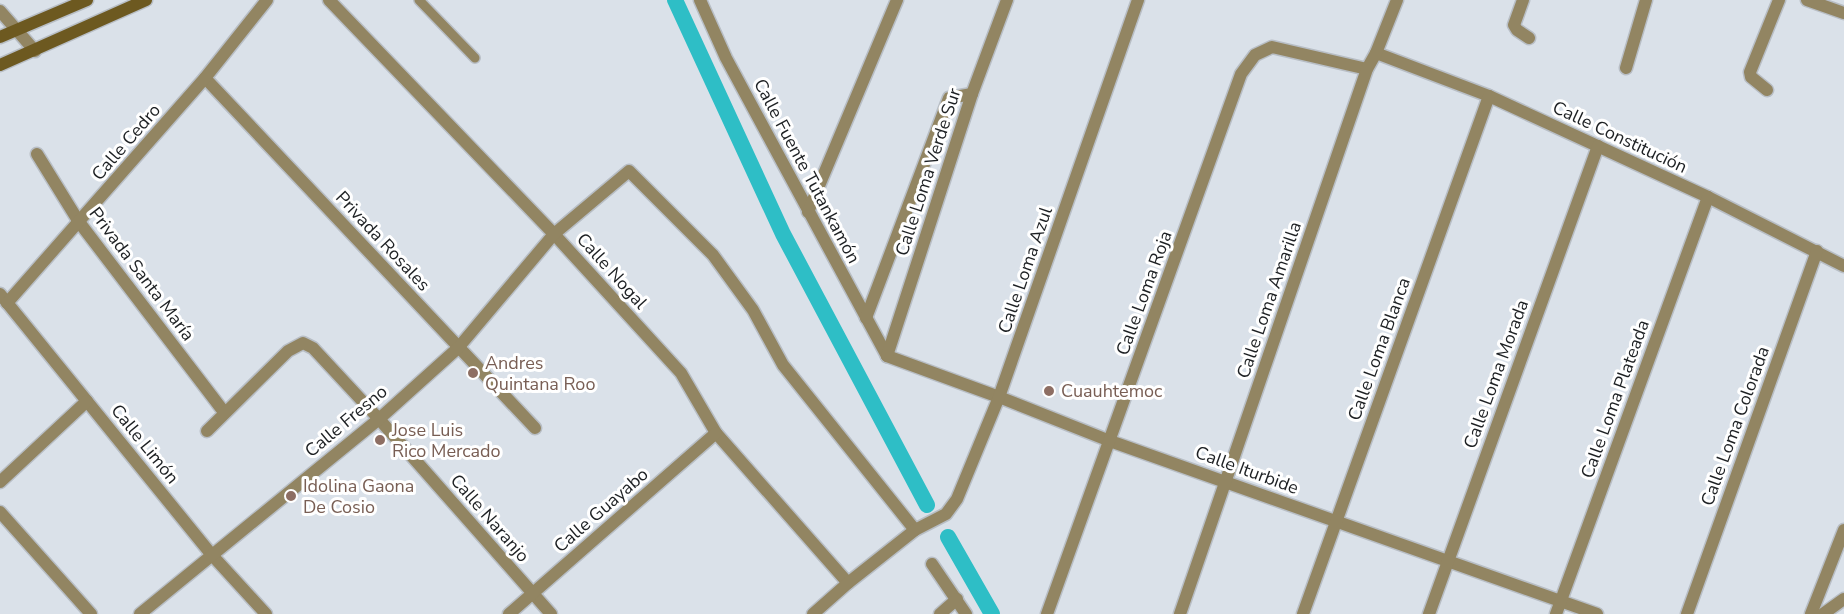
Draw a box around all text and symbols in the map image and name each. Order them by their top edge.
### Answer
street label: Calle Fuente Tutankamón [748,74,866,268]
street label: Calle Loma Verde Sur [890,85,967,259]
street label: Calle Constitución [1549,95,1691,179]
street label: Calle Cedro [86,99,166,185]
street label: Privada Rosales [330,186,436,296]
street label: Privada Santa María [84,202,200,346]
street label: Calle Loma Azul [992,203,1058,336]
street label: Calle Loma Amarilla [1231,218,1307,382]
street label: Calle Loma Roja [1110,227,1178,359]
street label: Calle Nogal [571,228,653,315]
street label: Calle Loma Blanca [1342,274,1416,424]
street label: Calle Loma Morada [1458,296,1534,452]
street label: Calle Loma Plateada [1575,316,1655,482]
street label: Calle Loma Colorada [1695,343,1775,509]
place label: Andres Quintana Roo [485,351,595,396]
marker: Andres Quintana Roo [466,366,480,380]
street label: Calle Fresno [300,379,392,463]
place label: Cuauhtemoc [1061,379,1162,403]
marker: Cuauhtemoc [1042,384,1056,398]
street label: Calle Limón [106,399,184,489]
place label: Jose Luis Rico Mercado [391,418,501,463]
marker: Jose Luis Rico Mercado [373,433,387,447]
street label: Calle Iturbide [1192,440,1302,500]
street label: Calle Guayabo [549,462,653,558]
street label: Calle Naranjo [445,469,535,567]
place label: Idolina Gaona De Cosio [303,474,414,519]
marker: Idolina Gaona De Cosio [284,489,298,503]

